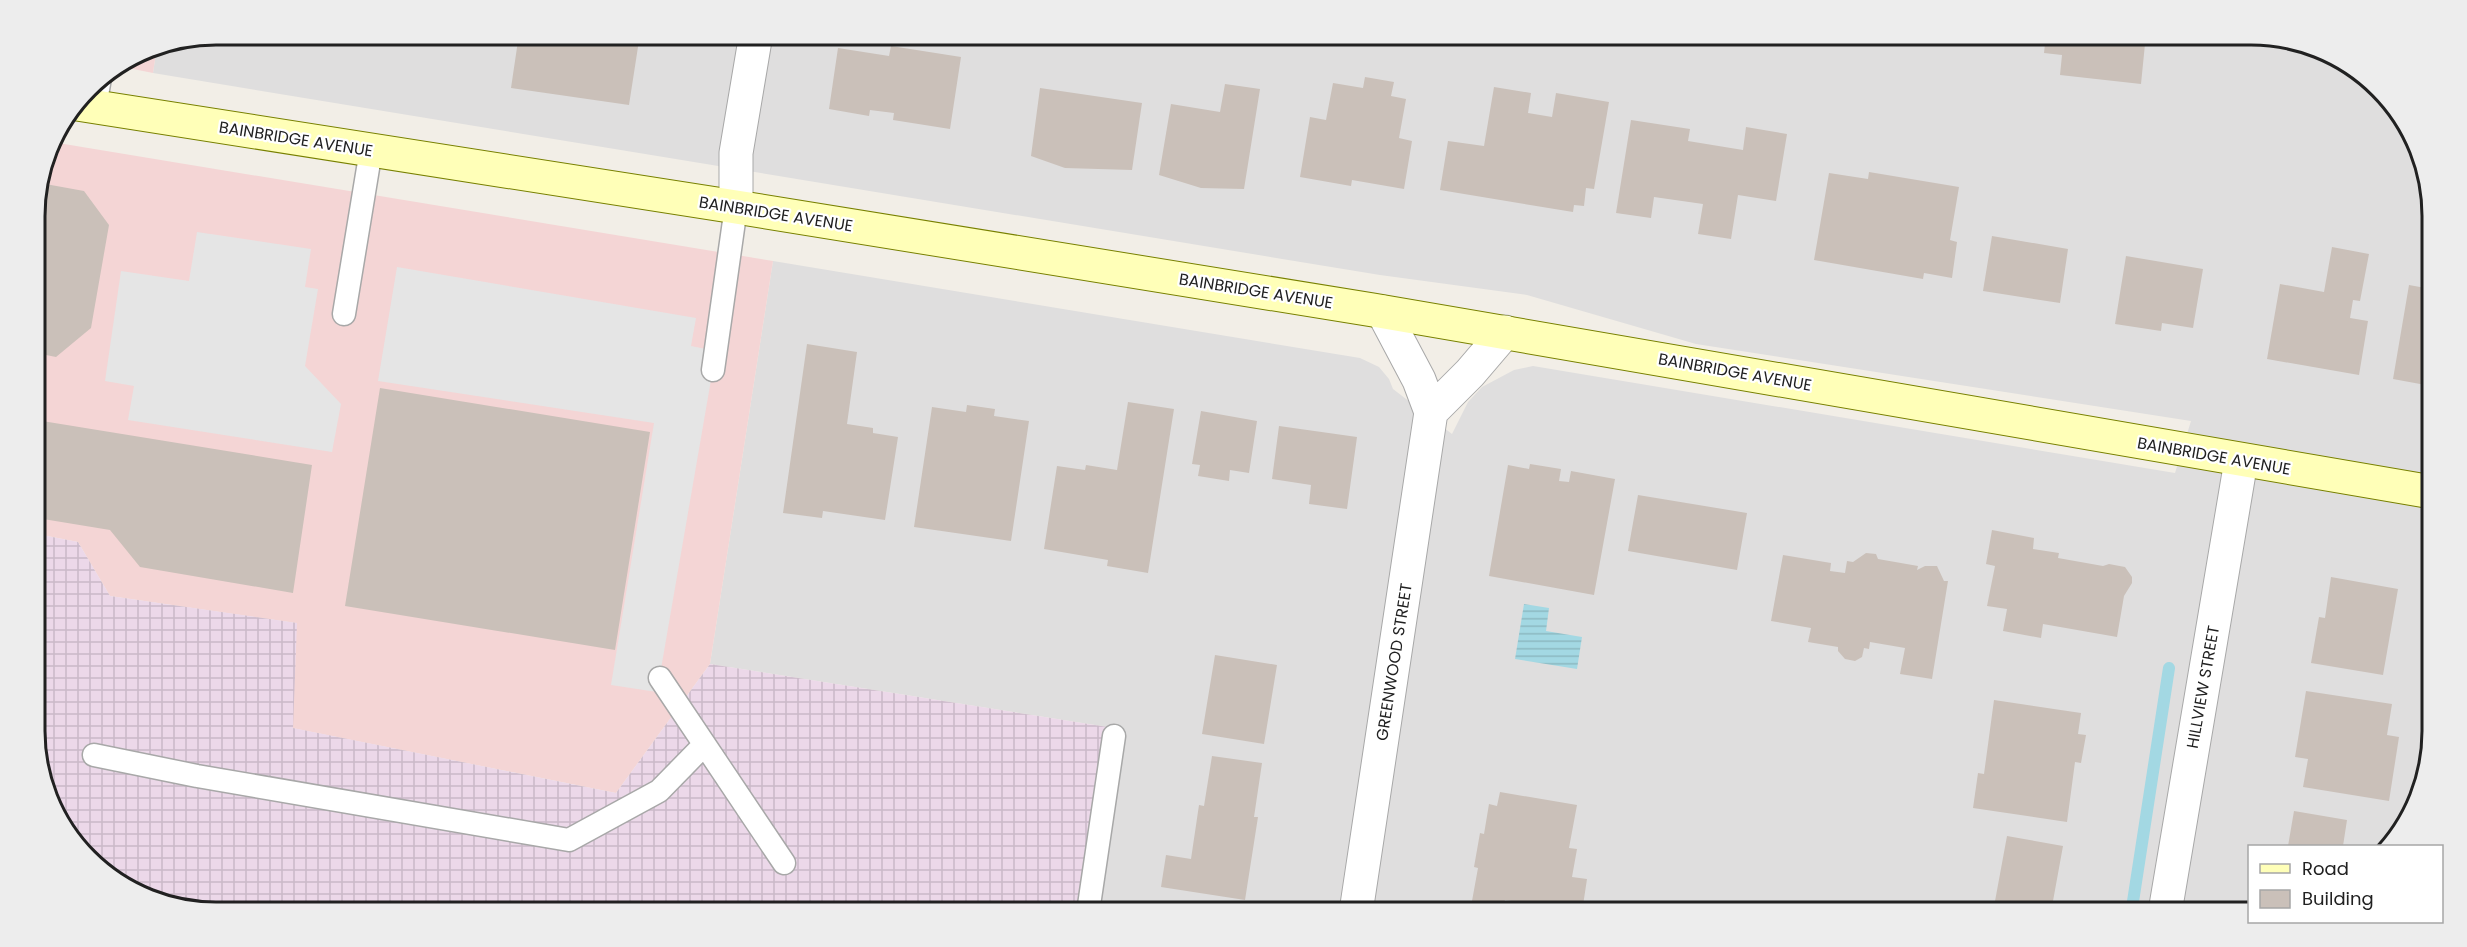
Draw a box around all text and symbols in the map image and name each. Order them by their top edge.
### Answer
street label: BAINBRIDGE AVENUE [217,115,375,163]
street label: BAINBRIDGE AVENUE [697,190,855,238]
street label: BAINBRIDGE AVENUE [1177,267,1335,315]
street label: BAINBRIDGE AVENUE [1656,347,1814,397]
street label: BAINBRIDGE AVENUE [2135,431,2293,481]
street label: GREENWOOD STREET [1370,581,1418,742]
street label: HILLVIEW STREET [2181,623,2225,750]
legend [2248,845,2443,923]
text: Road [2302,856,2349,881]
text: Building [2302,886,2374,911]

